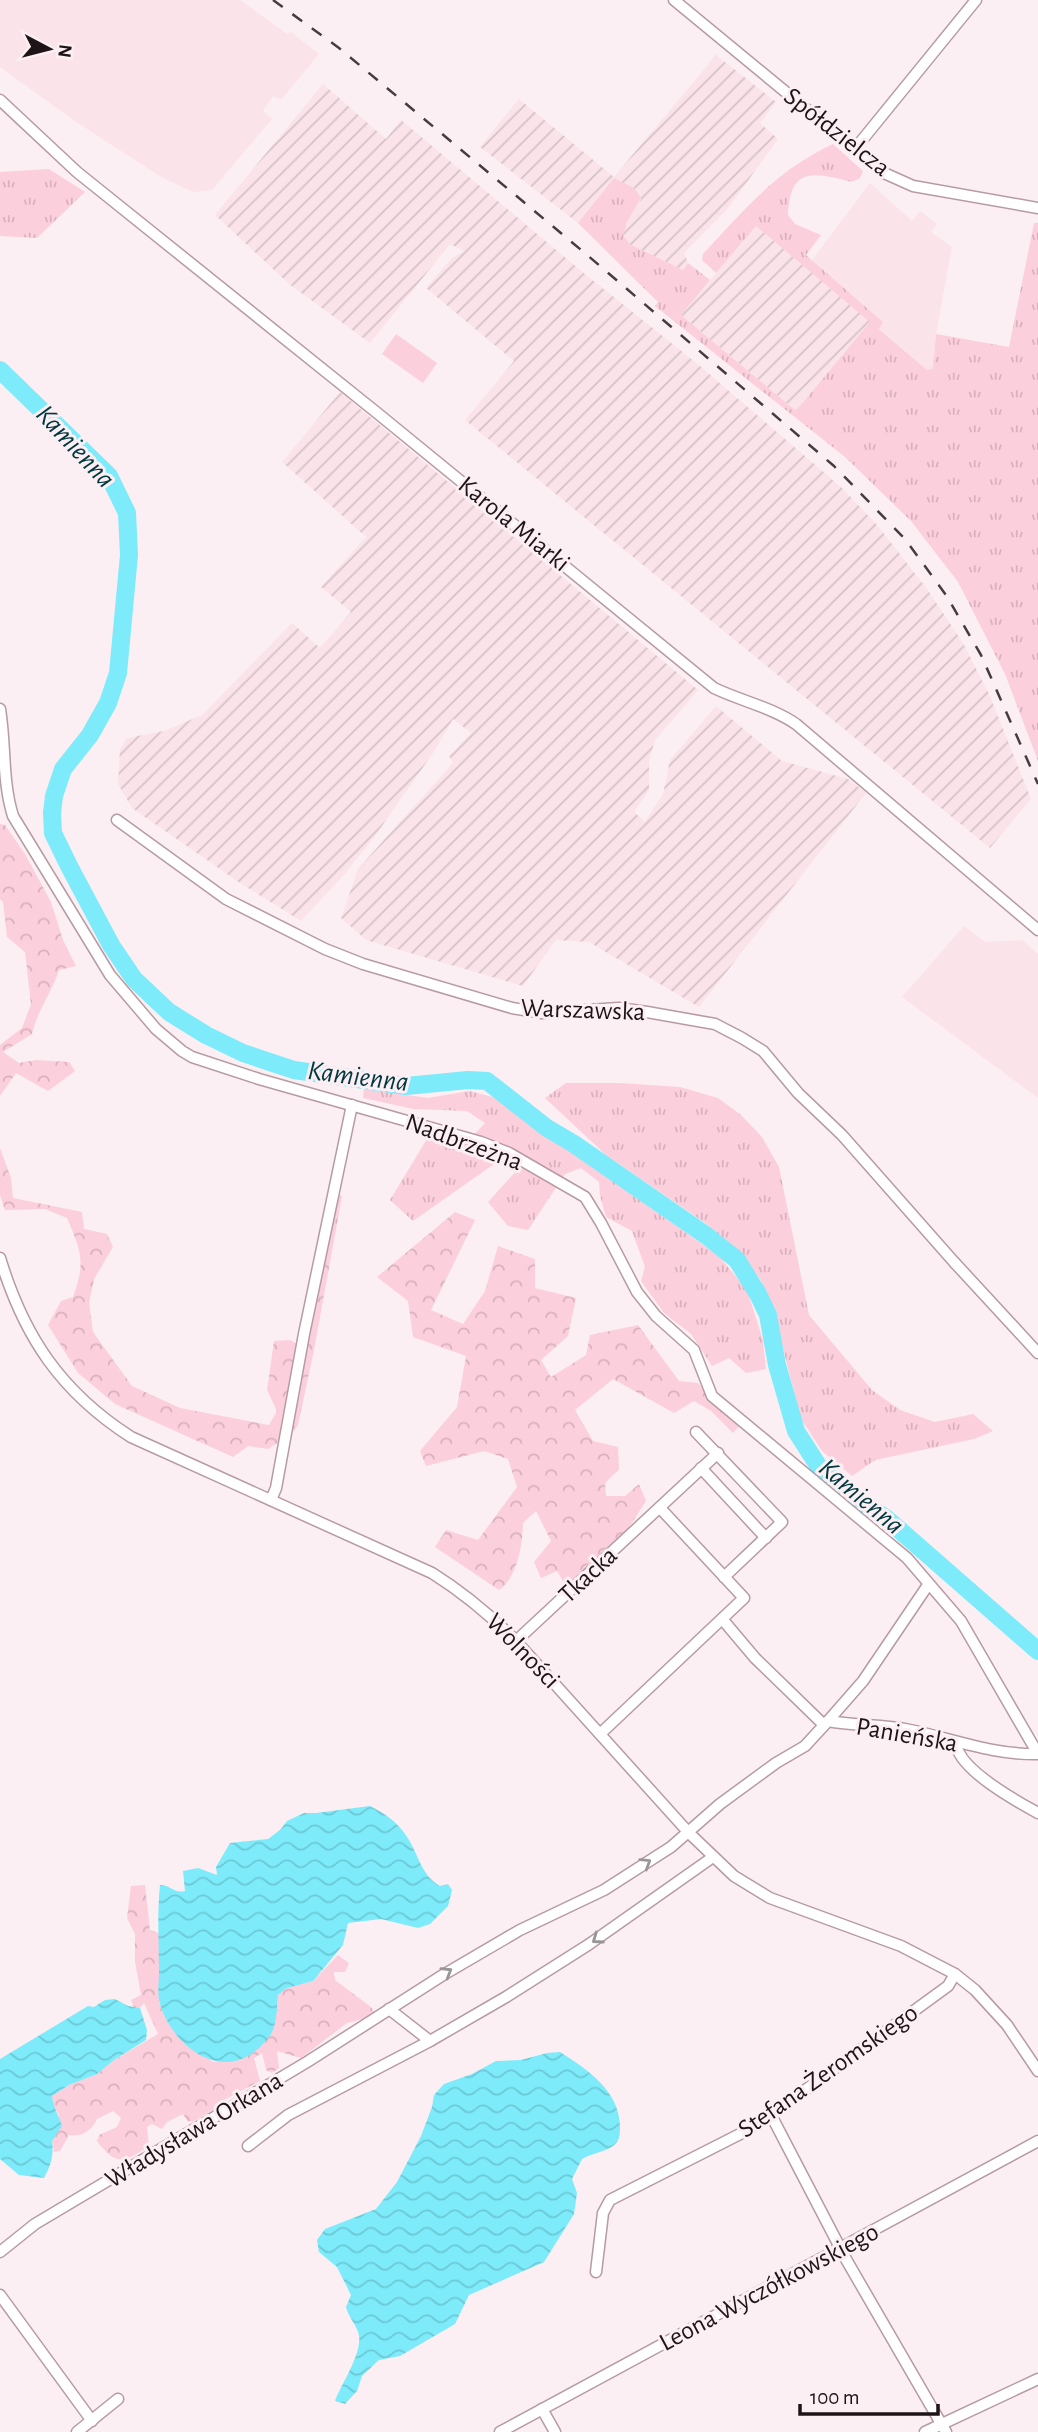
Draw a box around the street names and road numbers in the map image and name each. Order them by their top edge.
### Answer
street label: Spółdzielcza [779,83,895,181]
street label: Karola Miarki [453,472,575,576]
street label: Warszawska [520,995,646,1025]
street label: Nadbrzeżna [402,1109,526,1175]
street label: Tkacka [554,1542,622,1608]
street label: Wolności [481,1608,565,1694]
street label: Panieńska [854,1713,960,1757]
street label: Stefana Żeromskiego [733,1998,923,2143]
street label: Władysława Orkana [101,2067,287,2193]
street label: Leona Wyczółkowskiego [655,2218,883,2356]

